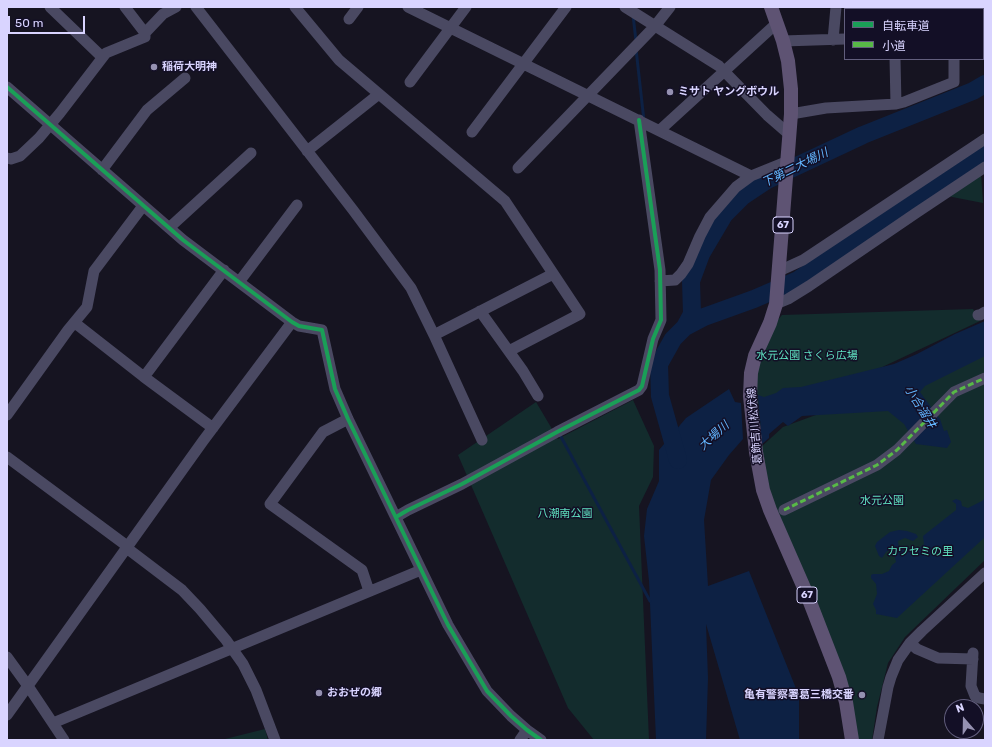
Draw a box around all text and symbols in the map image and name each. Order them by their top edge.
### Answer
scale bar [10,8,87,34]
legend [844,8,984,60]
text: 50 m [15,16,43,30]
text: 自転車道 [882,19,930,33]
text: 小道 [882,39,906,53]
place label: 稲荷大明神 [162,60,217,74]
marker: 稲荷大明神 [149,62,159,72]
place label: ミサト ヤングボウル [678,85,779,99]
marker: ミサト ヤングボウル [665,87,675,97]
water label: 下第二大場川 [759,146,831,190]
road number: 67 [773,217,793,233]
park label: 水元公園 さくら広場 [756,349,858,363]
water label: 小合溜井 [901,383,939,431]
street label: 葛飾吉川松伏線 [745,387,765,465]
water label: 大場川 [696,419,732,453]
park label: 水元公園 [860,494,904,508]
park label: 八潮南公園 [538,507,592,521]
park label: カワセミの里 [887,545,953,559]
road number: 67 [797,587,817,603]
place label: おおぜの郷 [327,686,382,700]
marker: おおぜの郷 [314,688,324,698]
place label: 亀有警察署葛三橋交番 [744,688,854,702]
marker: 亀有警察署葛三橋交番 [857,690,867,700]
north arrow [944,699,984,739]
text: N [954,701,966,716]

